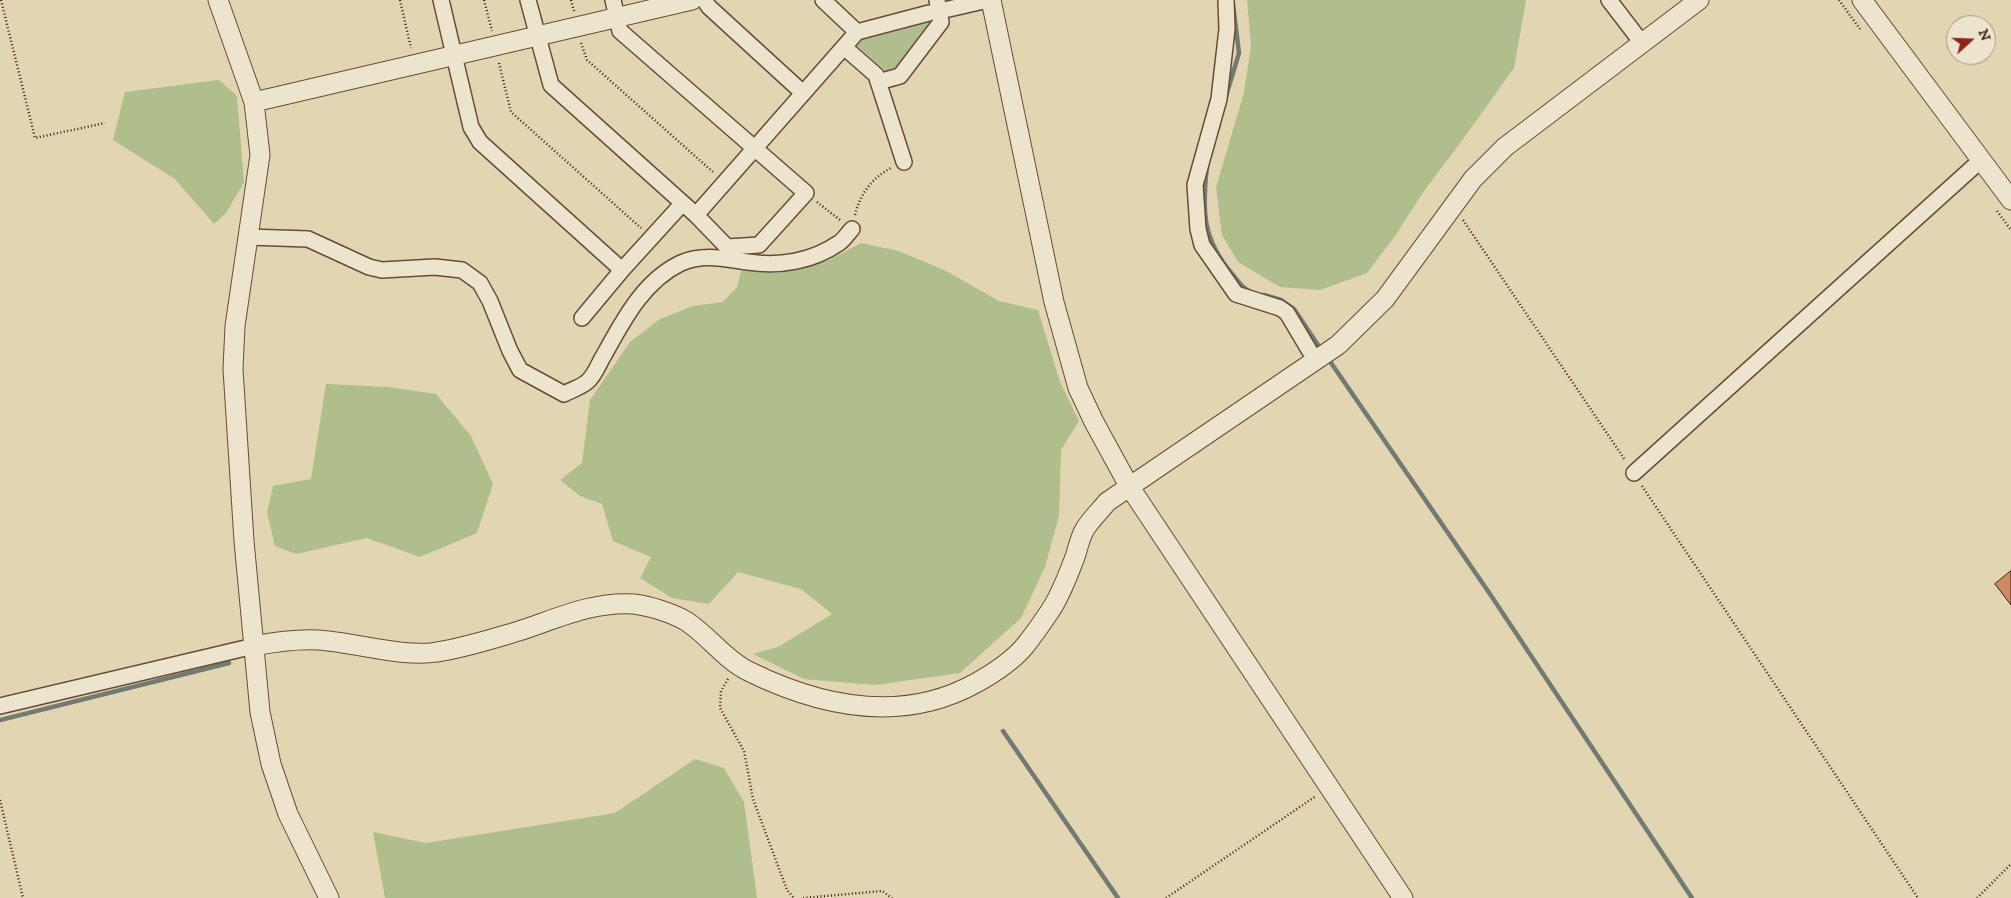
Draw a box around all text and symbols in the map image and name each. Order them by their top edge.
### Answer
north arrow [1946,15,1996,65]
text: N [1974,27,1995,44]

